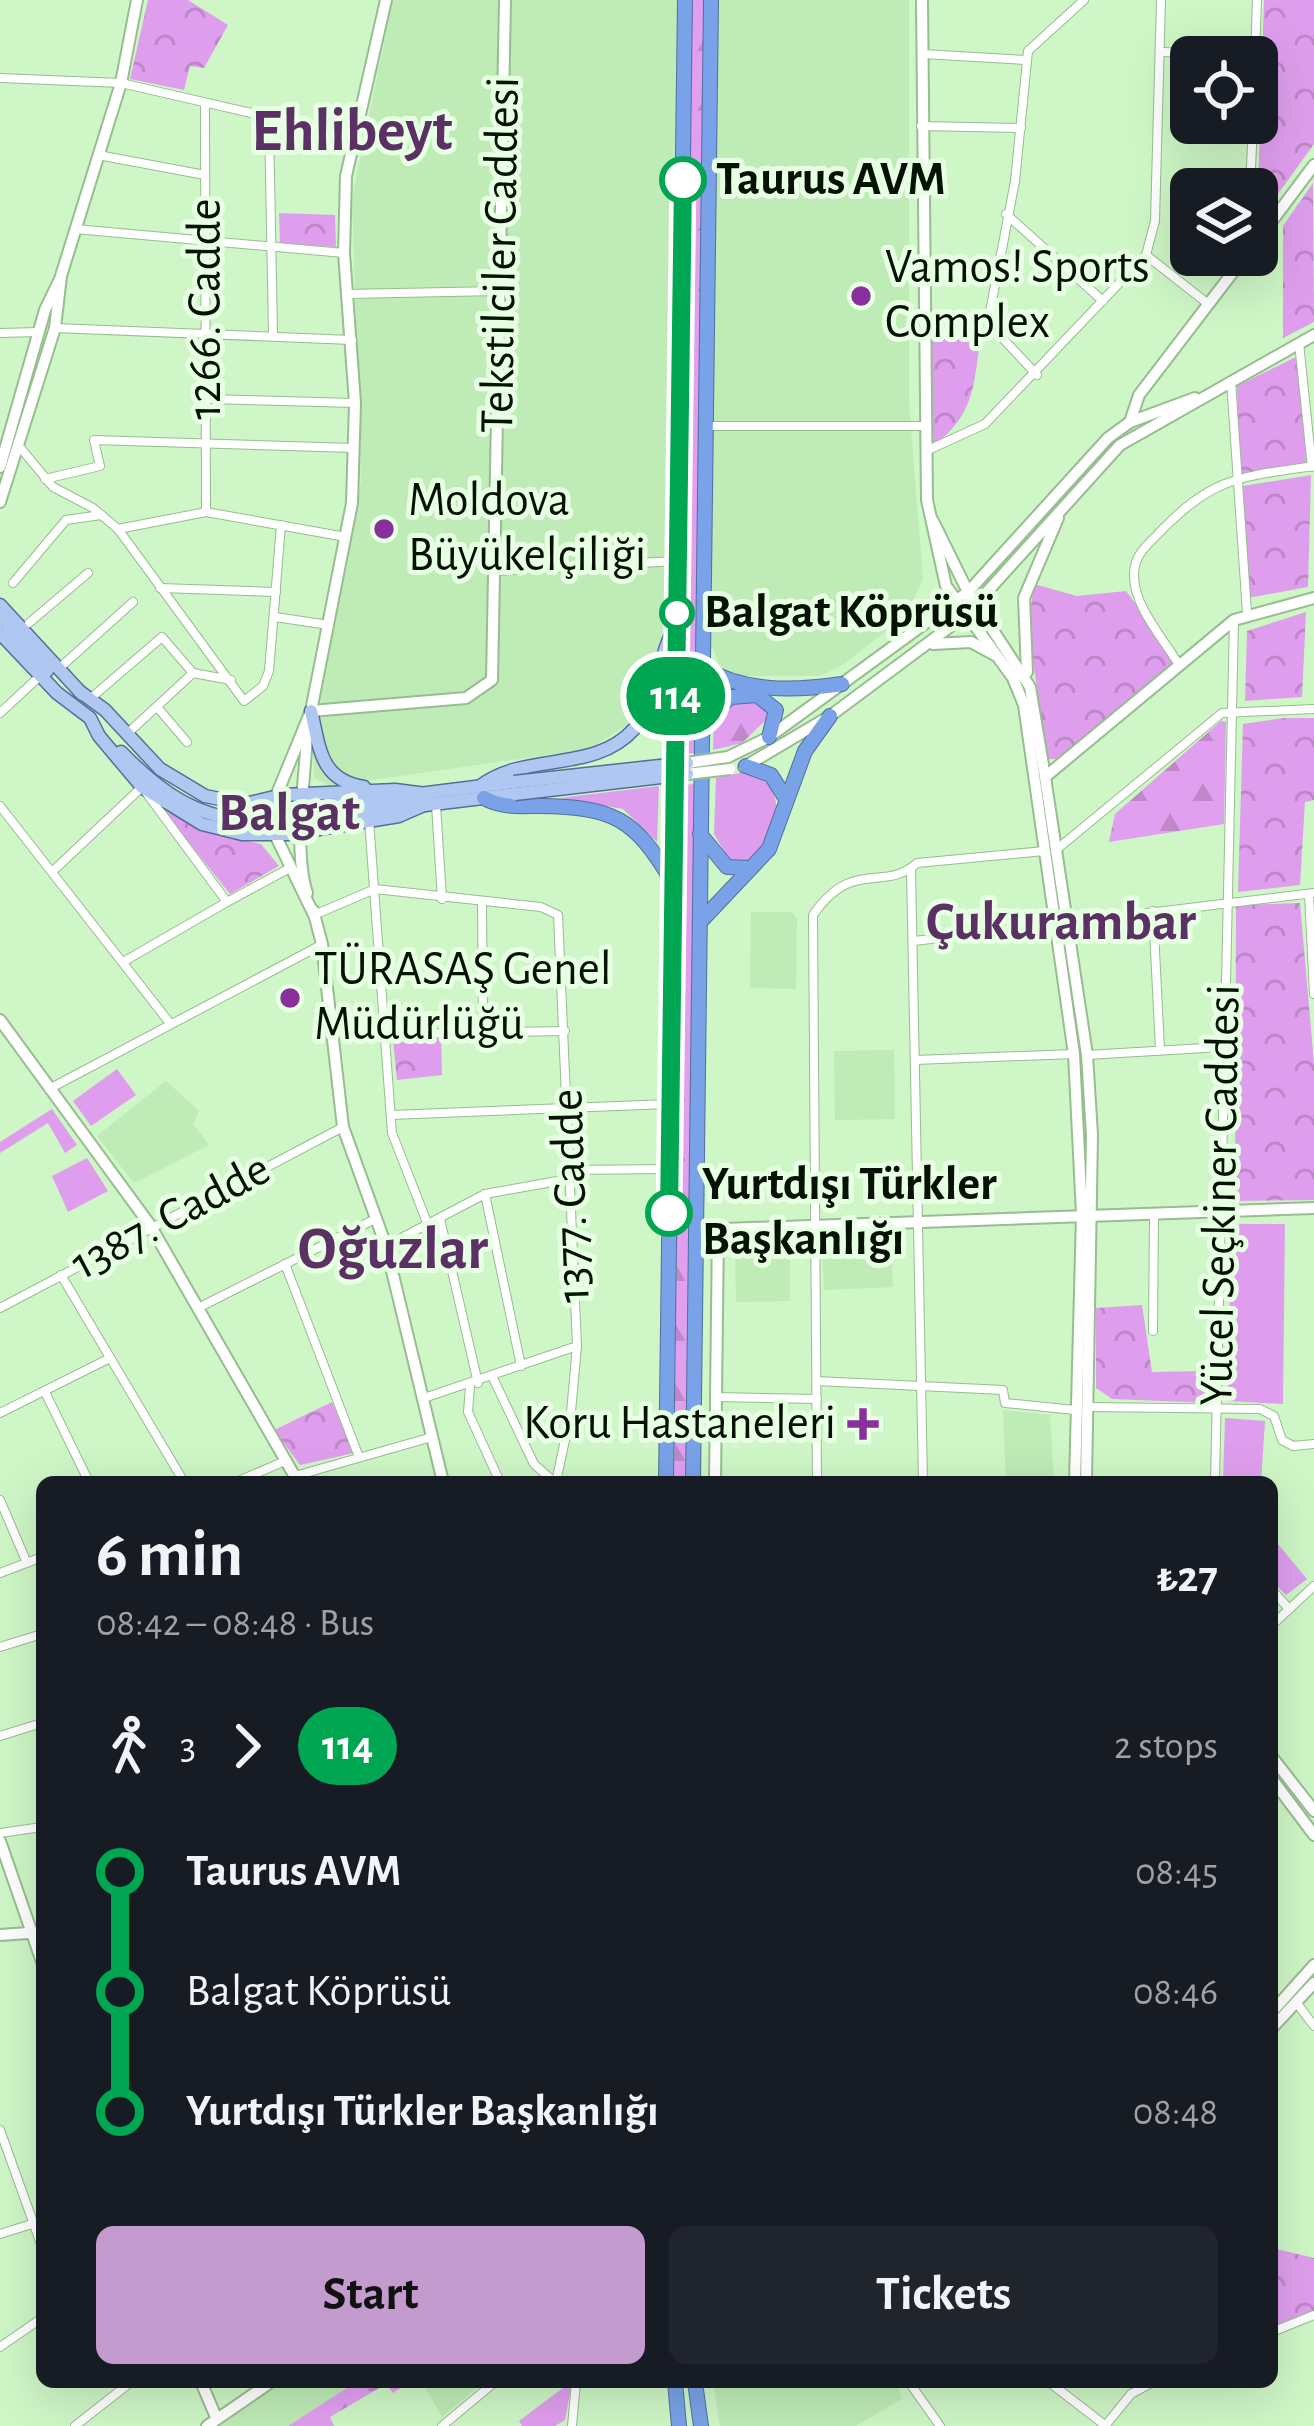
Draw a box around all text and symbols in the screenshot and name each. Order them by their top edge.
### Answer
map controls [1170,36,1278,276]
button: locate [1170,36,1278,144]
street label: Tekstilciler Caddesi [474,76,528,434]
district label: Ehlibeyt [251,102,453,162]
place label: Taurus AVM [716,156,946,204]
marker: Taurus AVM [661,158,705,202]
button: layers [1170,168,1278,276]
street label: 1266. Cadde [182,198,230,420]
place label: Vamos! Sports Complex [885,244,1150,347]
marker: Vamos! Sports Complex [848,283,874,309]
place label: Moldova Büyükelçiliği [408,477,646,580]
marker: Moldova Büyükelçiliği [371,516,397,542]
place label: Balgat Köprüsü [704,589,998,637]
marker: Balgat Köprüsü [661,597,693,629]
line badge: 114 [607,657,745,735]
text: 114 [650,675,702,717]
district label: Balgat [218,787,360,841]
district label: Çukurambar [926,896,1196,950]
place label: TÜRASAŞ Genel Müdürlüğü [314,942,612,1049]
street label: Yücel Seçkiner Caddesi [1193,984,1249,1406]
marker: TÜRASAŞ Genel Müdürlüğü [277,985,303,1011]
street label: 1377. Cadde [543,1088,599,1304]
street label: 1387. Cadde [64,1145,278,1289]
place label: Yurtdışı Türkler Başkanlığı [702,1161,997,1264]
marker: Yurtdışı Türkler Başkanlığı [647,1191,691,1235]
district label: Oğuzlar [298,1220,488,1280]
place label: Koru Hastaneleri [523,1400,836,1448]
marker: Koru Hastaneleri [847,1408,879,1440]
text: 6 min [96,1522,243,1588]
text: ₺27 [1156,1555,1218,1600]
text: 08:42 – 08:48 · Bus [96,1604,374,1643]
icon: walk [96,1713,162,1779]
icon: forward [214,1713,280,1779]
text: 114 [322,1725,373,1767]
text: 3 [180,1727,196,1766]
text: 2 stops [1114,1727,1218,1766]
text: Taurus AVM [186,1849,401,1894]
text: 08:45 [1135,1853,1218,1892]
text: Balgat Köprüsü [186,1969,451,2014]
text: 08:46 [1133,1973,1218,2012]
text: Yurtdışı Türkler Başkanlığı [186,2089,659,2134]
text: 08:48 [1133,2093,1218,2132]
button: Start [96,2226,645,2364]
button: Tickets [669,2226,1218,2364]

